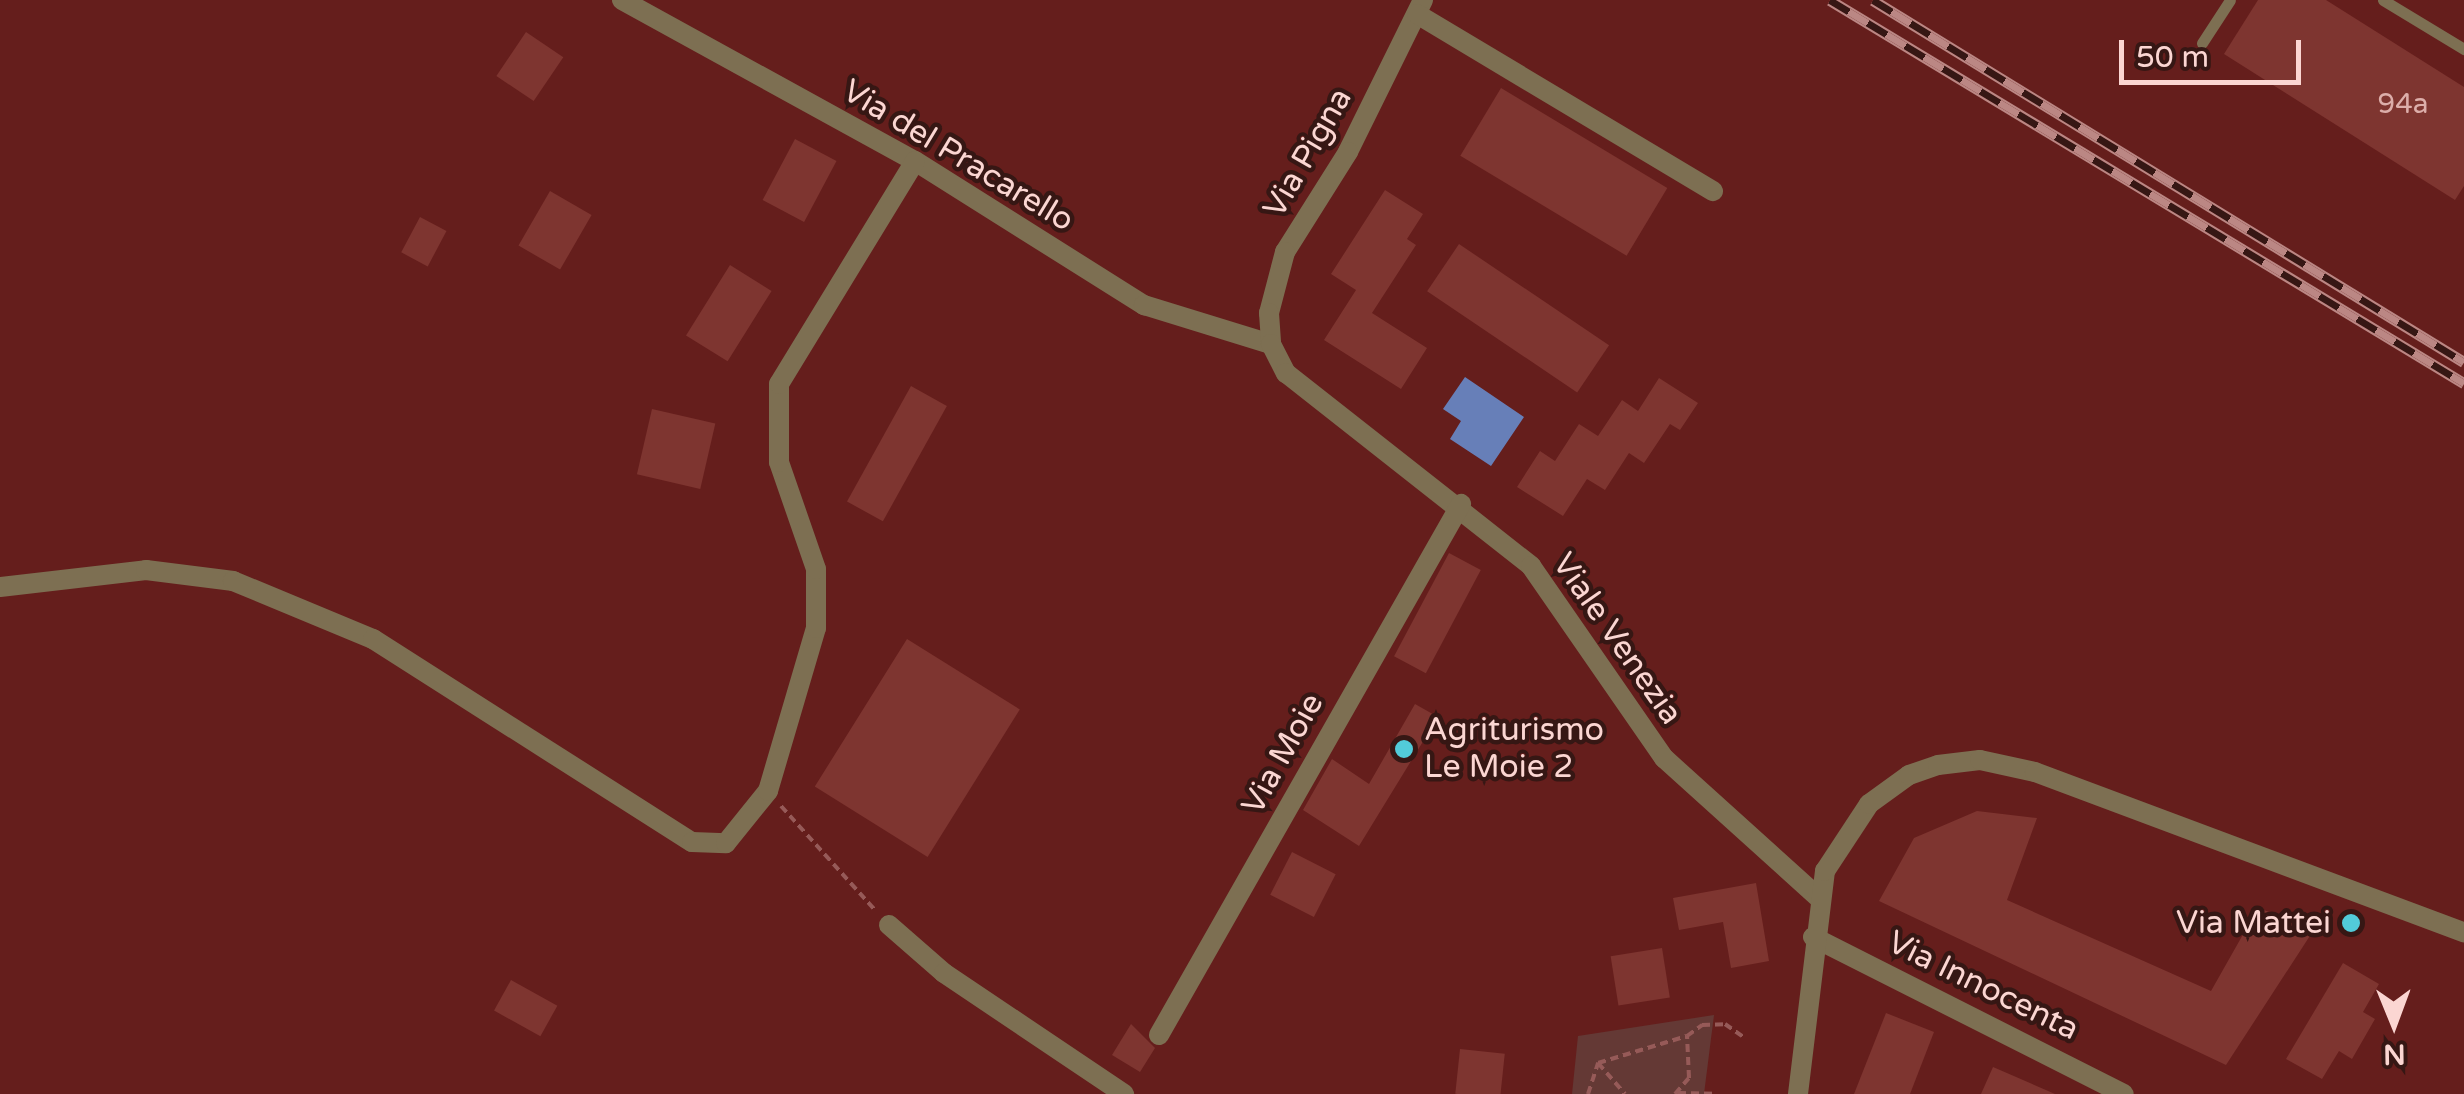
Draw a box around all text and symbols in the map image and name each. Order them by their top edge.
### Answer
scale bar [2124,20,2306,82]
text: 50 m [2136,39,2209,76]
street label: Via del Pracarello [836,72,1080,240]
street label: Via Pigna [1256,81,1360,225]
house number: 94a [2378,87,2428,121]
street label: Viale Venezia [1544,546,1690,732]
street label: Via Moie [1234,687,1332,821]
place label: Agriturismo Le Moie 2 [1424,712,1604,787]
marker: Agriturismo Le Moie 2 [1393,738,1415,760]
place label: Via Mattei [2176,904,2331,942]
marker: Via Mattei [2340,912,2362,934]
street label: Via Innocenta [1881,923,2085,1049]
north arrow [2344,974,2444,1074]
text: N [2383,1037,2406,1071]

